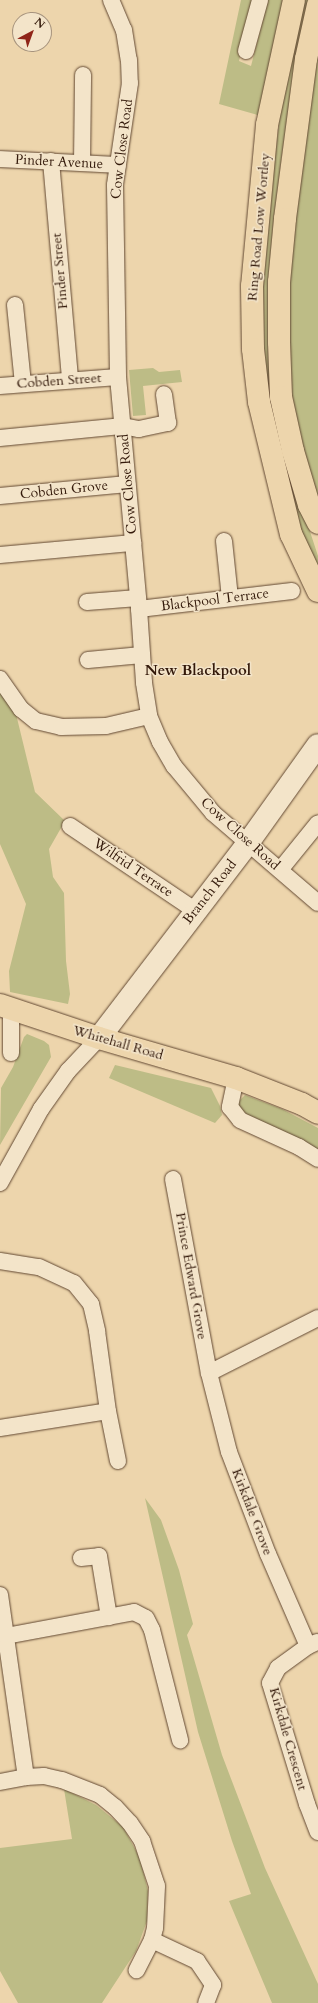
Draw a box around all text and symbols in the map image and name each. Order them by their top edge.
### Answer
north arrow [12,12,52,52]
text: N [31,15,48,32]
street label: Cow Close Road [108,98,136,200]
street label: Pinder Avenue [14,151,104,173]
street label: Ring Road Low Wortley [244,152,274,302]
street label: Pinder Street [48,232,72,310]
street label: Cobden Street [16,370,102,392]
street label: Cow Close Road [115,433,141,535]
street label: Cobden Grove [19,477,109,503]
street label: Blackpool Terrace [160,585,270,615]
district label: New Blackpool [145,662,251,680]
street label: Cow Close Road [197,794,283,874]
street label: Wilfrid Terrace [90,835,176,901]
street label: Branch Road [180,856,240,928]
street label: Whitehall Road [71,1022,165,1064]
street label: Prince Edward Grove [172,1211,210,1341]
street label: Kirkdale Grove [228,1466,276,1558]
street label: Kirkdale Crescent [265,1686,311,1792]

